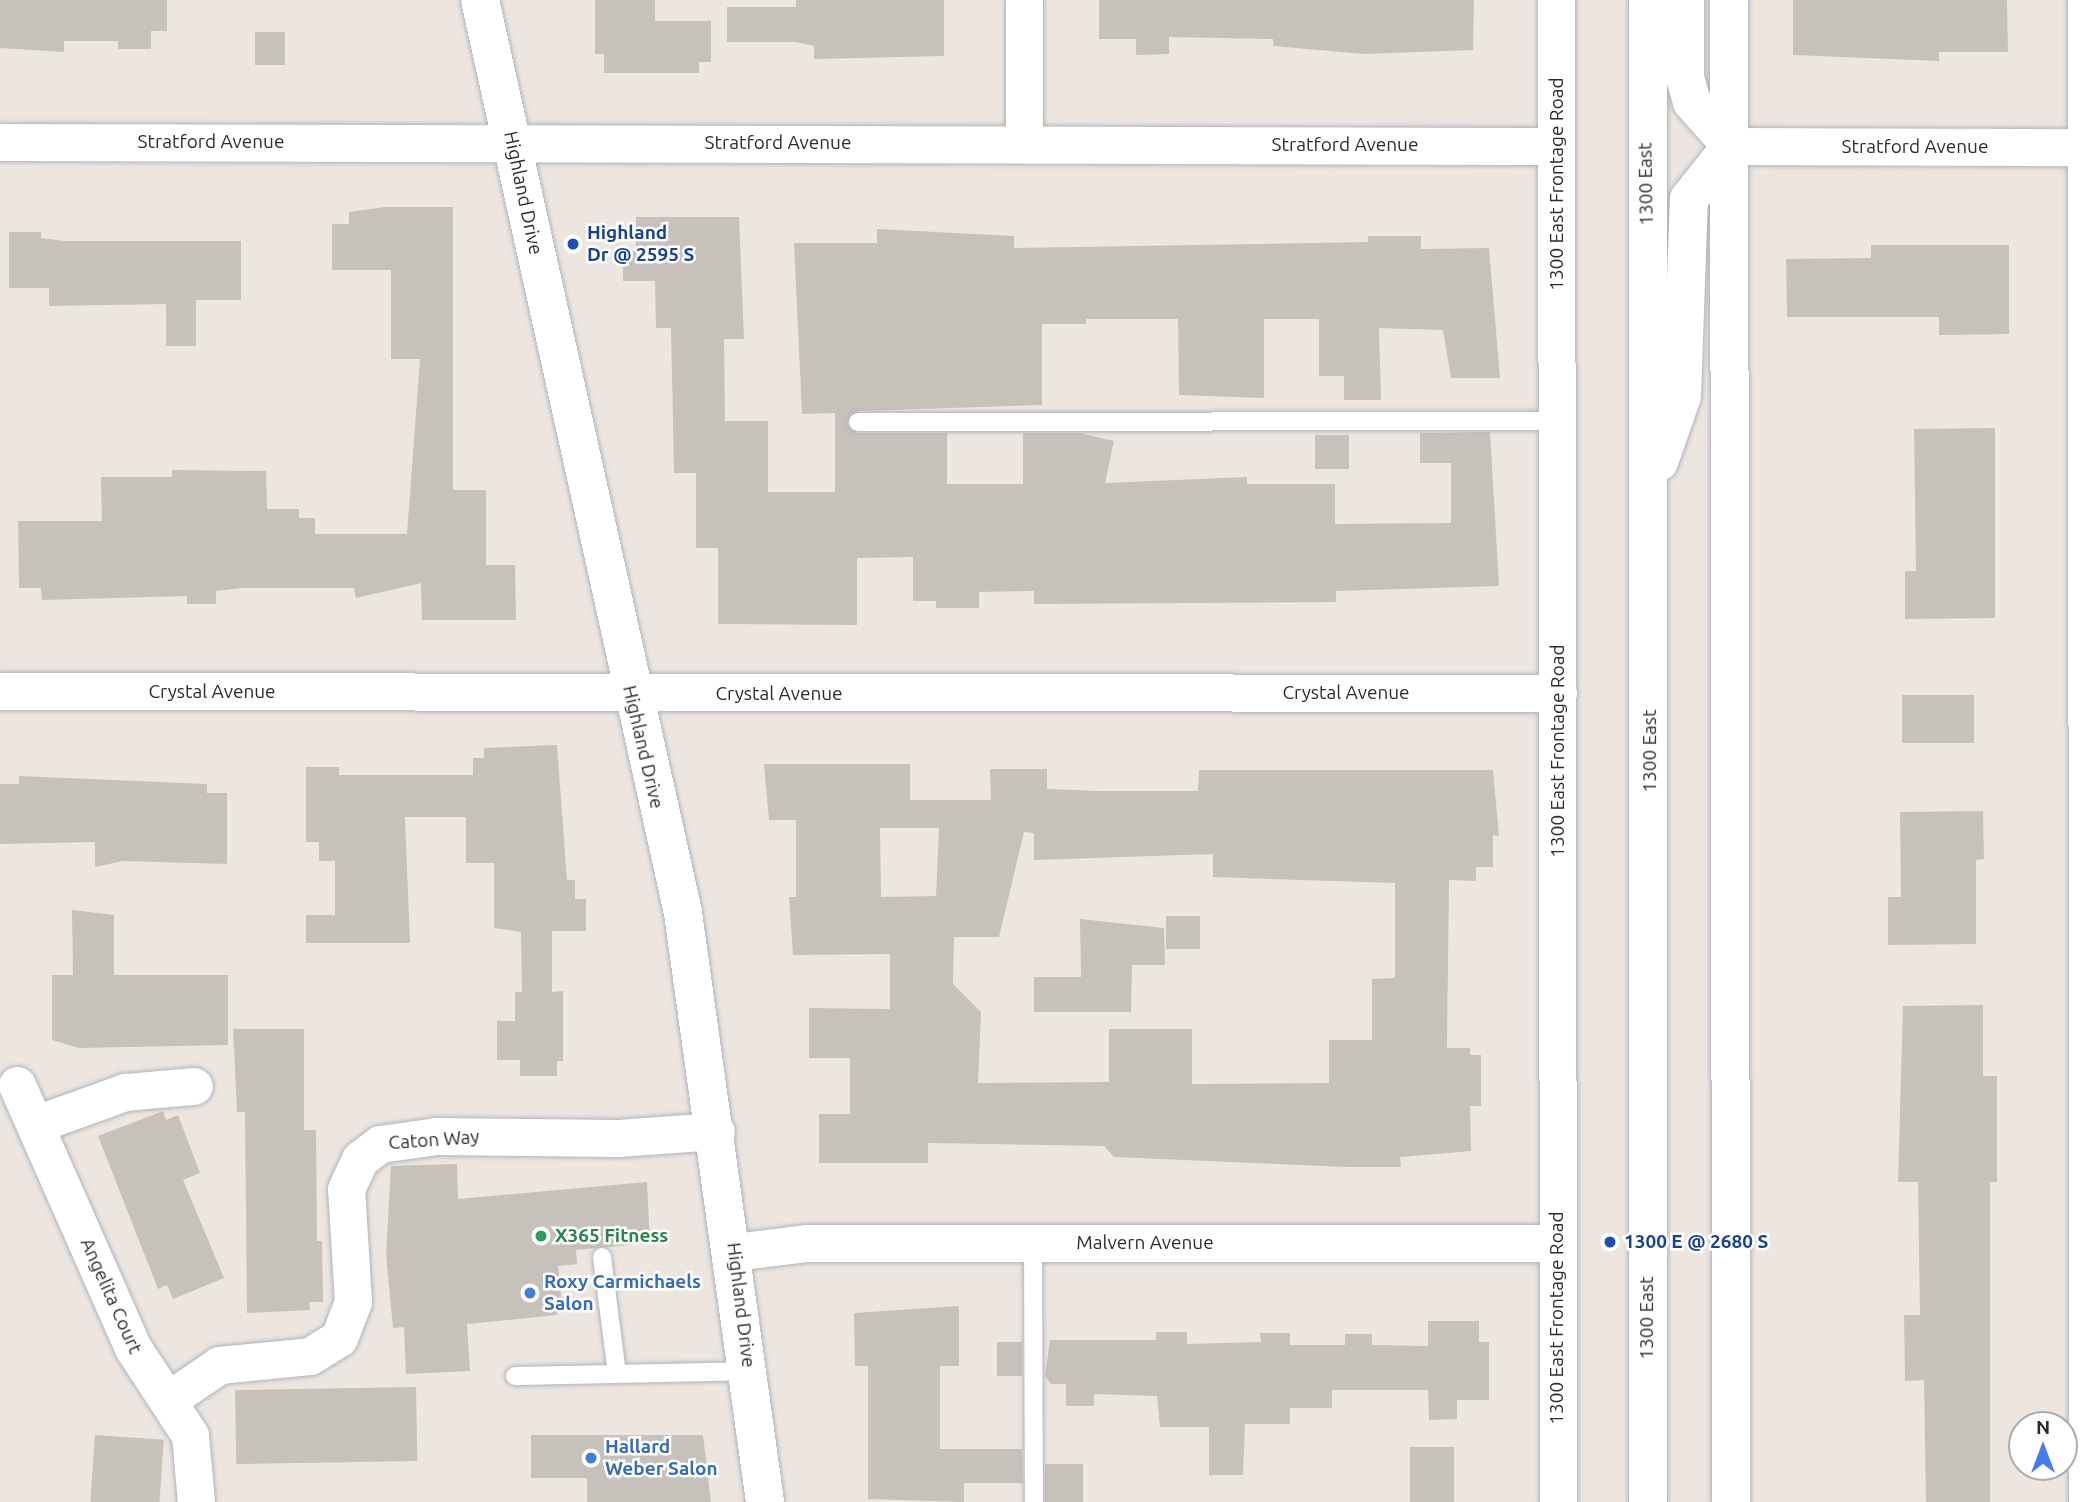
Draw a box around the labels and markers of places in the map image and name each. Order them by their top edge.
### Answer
place label: Highland Dr @ 2595 S [587,222,694,266]
marker: Highland Dr @ 2595 S [565,236,581,252]
place label: X365 Fitness [555,1225,668,1247]
marker: X365 Fitness [533,1228,549,1244]
place label: 1300 E @ 2680 S [1624,1231,1768,1253]
marker: 1300 E @ 2680 S [1602,1234,1618,1250]
place label: Roxy Carmichaels Salon [544,1271,701,1315]
marker: Roxy Carmichaels Salon [522,1285,538,1301]
place label: Hallard Weber Salon [605,1436,718,1480]
marker: Hallard Weber Salon [583,1450,599,1466]

